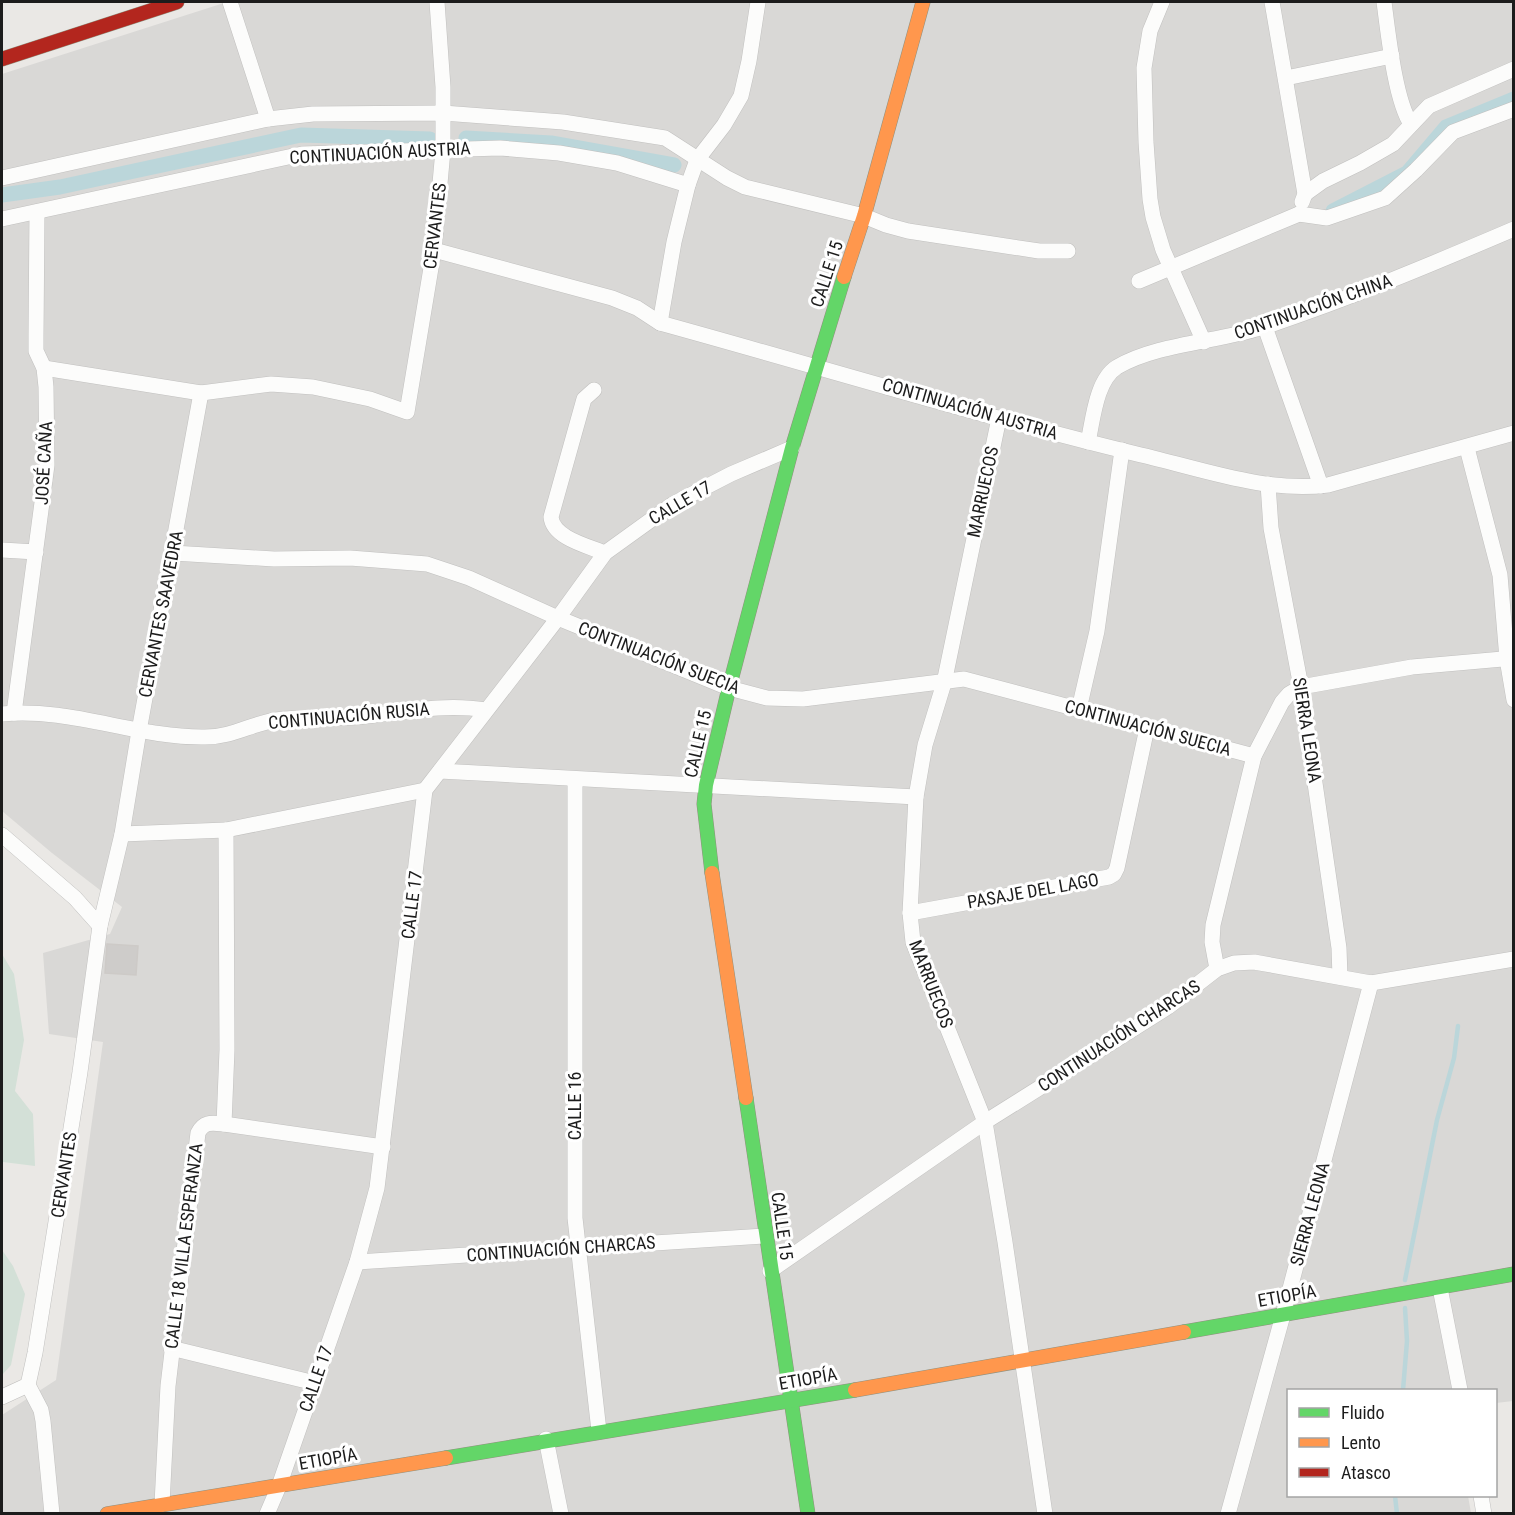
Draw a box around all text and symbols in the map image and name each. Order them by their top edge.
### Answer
street label: CONTINUACIÓN AUSTRIA [289,137,472,168]
street label: CERVANTES [419,182,450,270]
street label: CALLE 15 [806,238,847,310]
street label: CONTINUACIÓN CHINA [1231,269,1395,343]
street label: CONTINUACIÓN AUSTRIA [880,373,1061,444]
street label: JOSÉ CAÑA [31,420,56,506]
street label: MARRUECOS [963,444,1002,539]
street label: CALLE 17 [645,476,715,529]
street label: CERVANTES SAAVEDRA [134,528,187,699]
street label: CONTINUACIÓN SUECIA [575,617,744,698]
street label: SIERRA LEONA [1289,676,1326,785]
street label: CONTINUACIÓN SUECIA [1063,695,1234,760]
street label: CONTINUACIÓN RUSIA [267,698,431,733]
street label: CALLE 15 [680,708,715,780]
street label: PASAJE DEL LAGO [966,869,1100,912]
street label: CALLE 17 [397,870,426,940]
street label: MARRUECOS [905,937,958,1031]
street label: CONTINUACIÓN CHARCAS [1034,975,1204,1096]
street label: CALLE 16 [564,1072,585,1140]
street label: CERVANTES [46,1130,81,1219]
street label: CALLE 18 VILLA ESPERANZA [160,1141,207,1350]
street label: SIERRA LEONA [1286,1159,1334,1268]
street label: CALLE 15 [767,1191,798,1261]
street label: CONTINUACIÓN CHARCAS [466,1231,656,1266]
street label: ETIOPÍA [1256,1280,1318,1311]
street label: CALLE 17 [294,1343,337,1415]
street label: ETIOPÍA [777,1363,839,1394]
legend [1287,1389,1497,1497]
text: Fluido [1341,1402,1385,1423]
text: Lento [1341,1432,1381,1453]
street label: ETIOPÍA [297,1443,359,1474]
text: Atasco [1341,1462,1391,1483]

